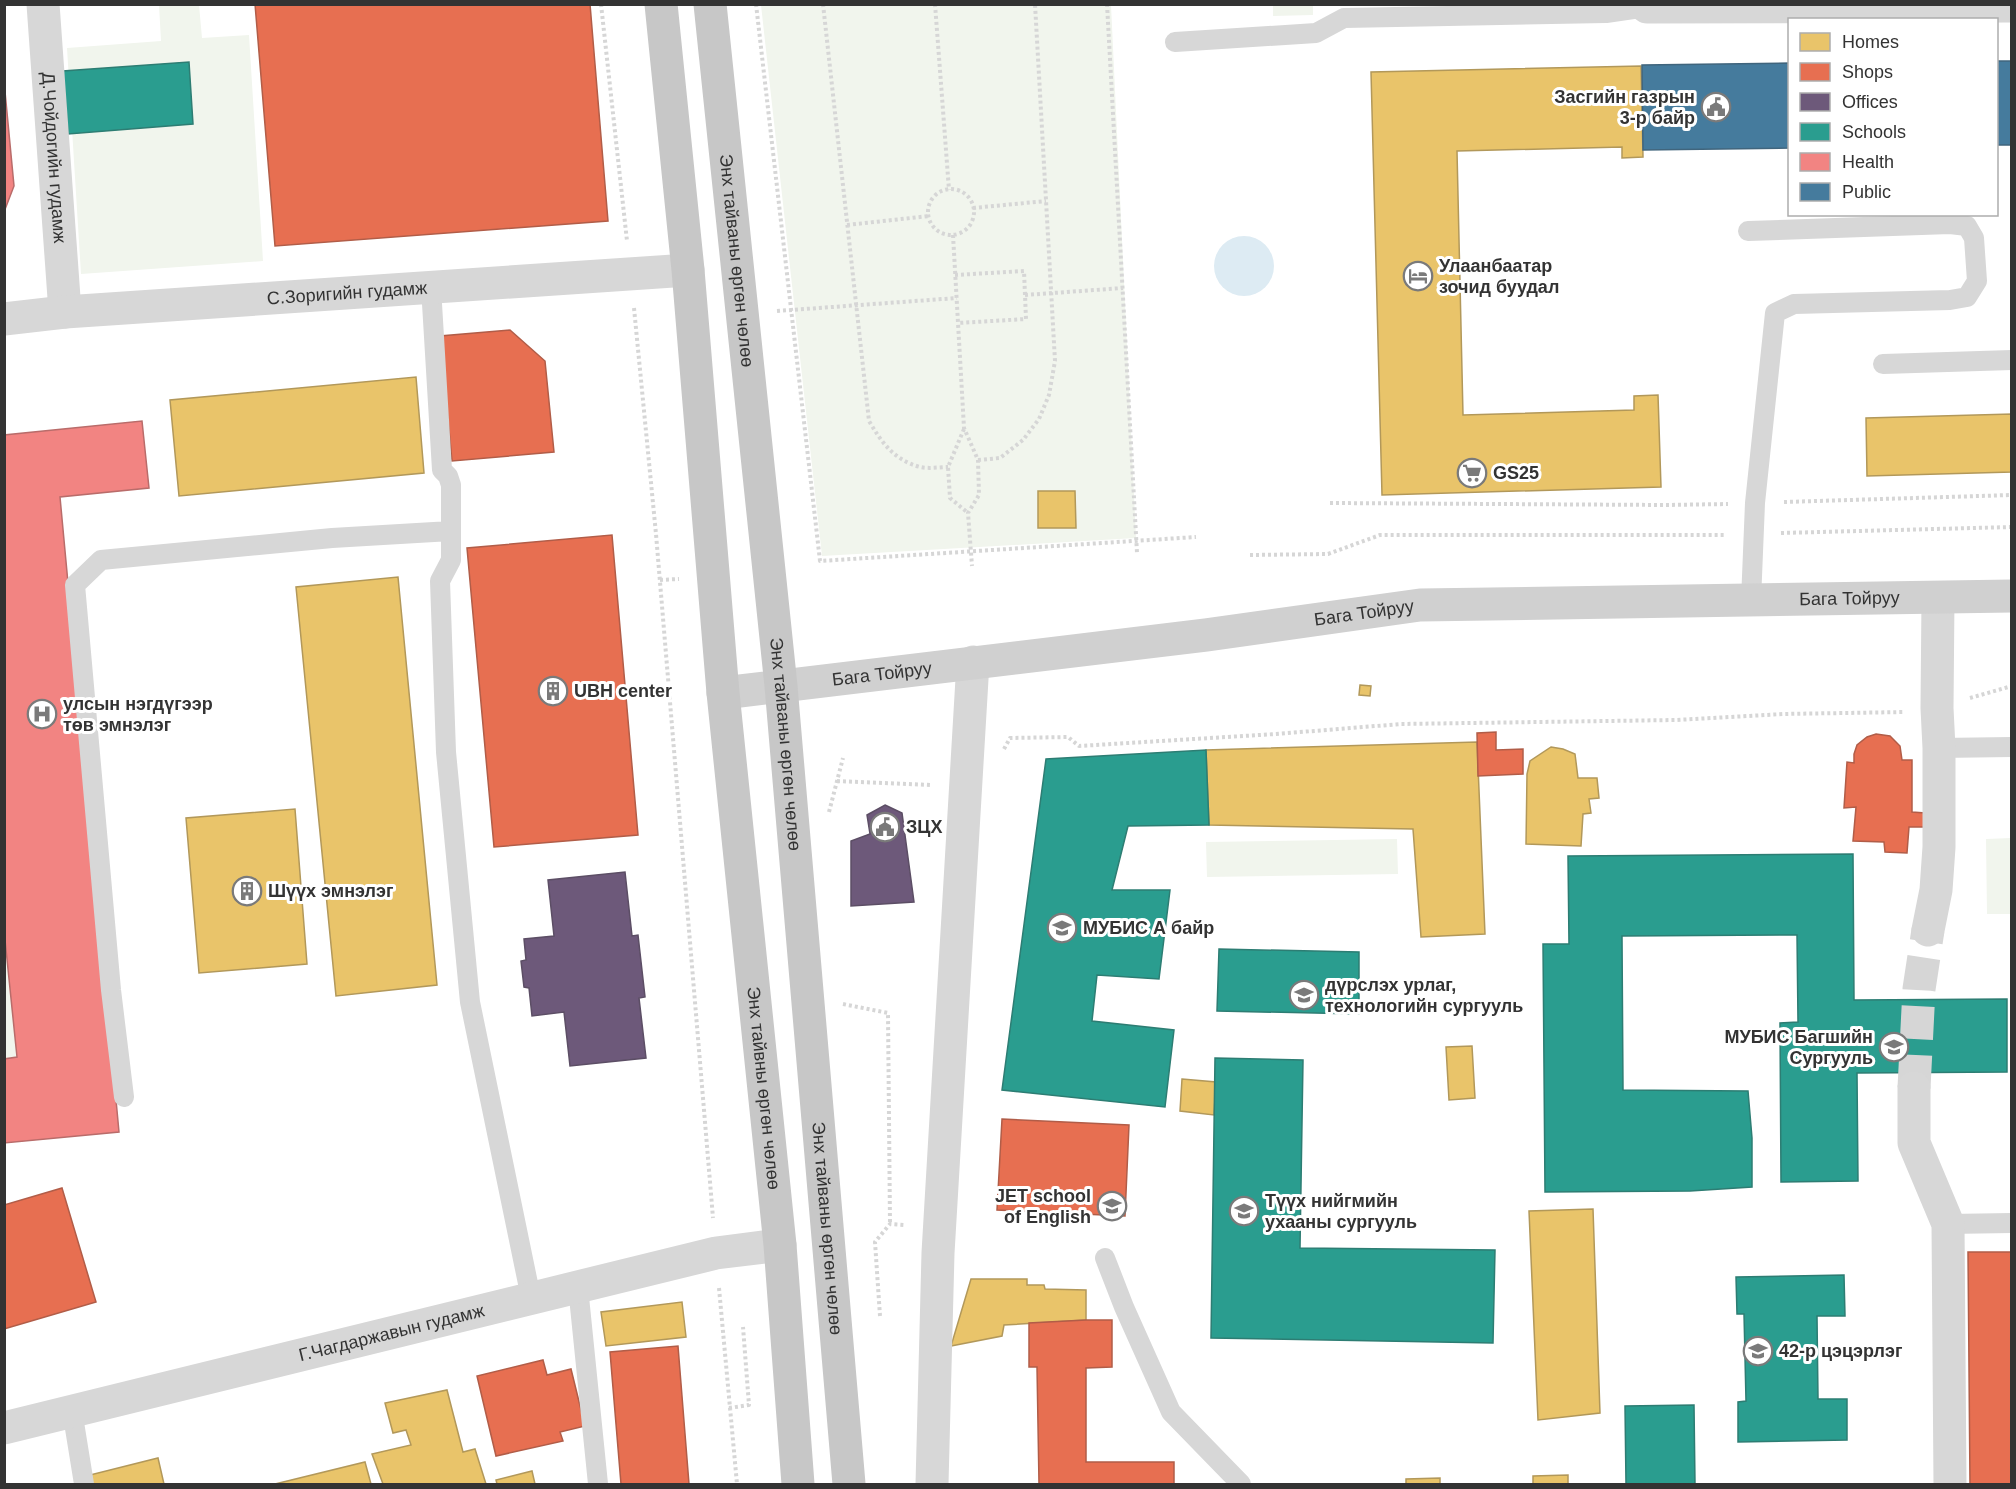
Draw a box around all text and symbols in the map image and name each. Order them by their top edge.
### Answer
legend [1788,18,1998,216]
text: Homes [1842,32,1899,52]
text: Shops [1842,62,1893,82]
street label: Д.Чойдогийн гудамж [38,71,70,244]
place label: Засгийн газрын 3-р байр [1554,87,1695,128]
public building icon: Засгийн газрын 3-р байр [1700,91,1732,123]
text: Offices [1842,92,1898,112]
text: Schools [1842,122,1906,142]
text: Health [1842,152,1894,172]
street label: Энх тайваны өргөн чөлөө [716,153,758,368]
text: Public [1842,182,1891,202]
place label: Улаанбаатар зочид буудал [1439,256,1559,297]
hotel icon: Улаанбаатар зочид буудал [1402,260,1434,292]
street label: С.Зоригийн гудамж [266,278,428,308]
supermarket icon: GS25 [1456,457,1488,489]
place label: GS25 [1493,463,1539,483]
street label: Бага Тойруу [1799,588,1900,609]
street label: Бага Тойруу [1313,596,1415,630]
street label: Энх тайваны өргөн чөлөө [766,637,805,852]
street label: Бага Тойруу [831,658,933,690]
building icon: UBH center [537,675,569,707]
place label: UBH center [574,681,672,701]
place label: улсын нэгдүгээр төв эмнэлэг [63,694,213,735]
hospital icon: улсын нэгдүгээр төв эмнэлэг [26,698,58,730]
public building icon: ЗЦХ [869,811,901,843]
place label: ЗЦХ [906,817,942,837]
building icon: Шүүх эмнэлэг [231,875,263,907]
place label: Шүүх эмнэлэг [268,881,394,901]
school or university icon: МУБИС А байр [1046,912,1078,944]
place label: МУБИС А байр [1083,918,1214,938]
place label: дүрслэх урлаг, технологийн сургууль [1325,975,1523,1016]
school or university icon: дүрслэх урлаг, технологийн сургууль [1288,979,1320,1011]
street label: Энх тайвны өргөн чөлөө [743,986,784,1191]
place label: МУБИС Багшийн Сургууль [1724,1027,1873,1068]
school or university icon: МУБИС Багшийн Сургууль [1878,1031,1910,1063]
street label: Энх тайваны өргөн чөлөө [808,1121,846,1336]
place label: JET school of English [995,1186,1091,1227]
school or university icon: JET school of English [1096,1190,1128,1222]
place label: Түүх нийгмийн ухааны сургууль [1265,1191,1417,1232]
school or university icon: Түүх нийгмийн ухааны сургууль [1228,1195,1260,1227]
street label: Г.Чагдаржавын гудамж [297,1300,486,1365]
school or university icon: 42-р цэцэрлэг [1742,1335,1774,1367]
place label: 42-р цэцэрлэг [1779,1341,1903,1361]

